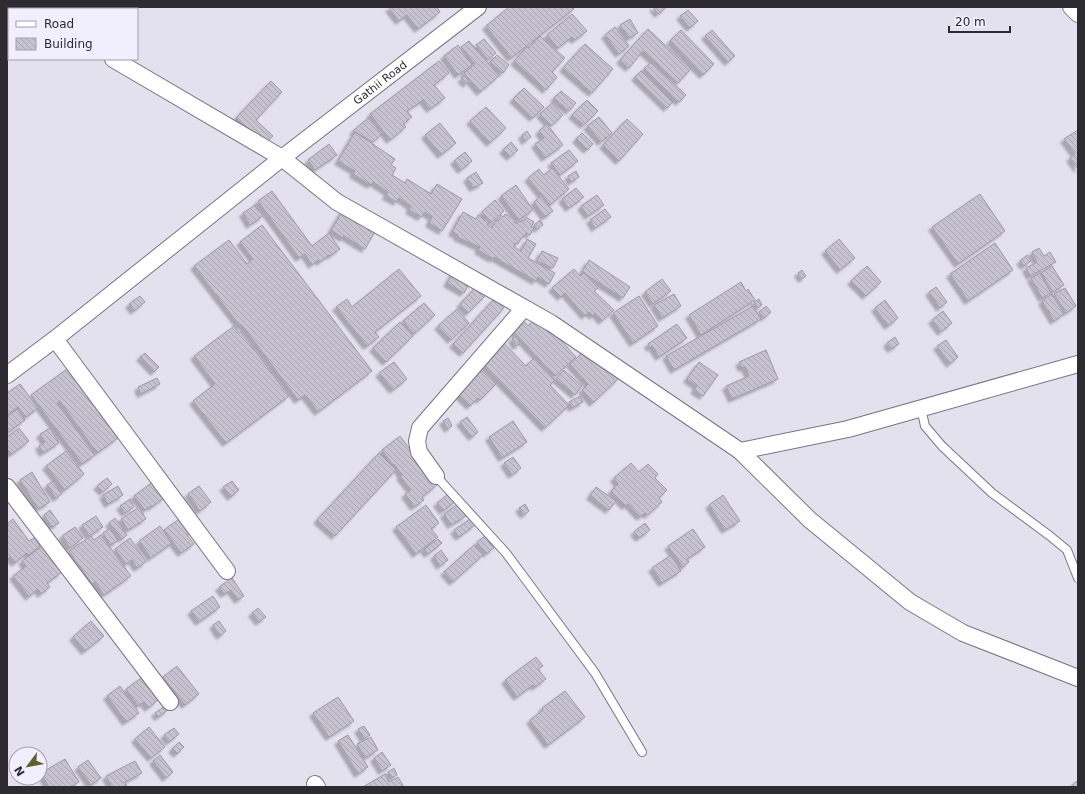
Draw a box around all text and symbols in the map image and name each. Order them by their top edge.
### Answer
legend [8,8,138,60]
scale bar [949,8,1010,34]
text: 20 m [955,15,986,29]
text: Road [44,17,74,31]
text: Building [44,37,93,51]
street label: Gathii Road [351,58,409,107]
north arrow [8,746,48,786]
text: N [12,764,28,778]

